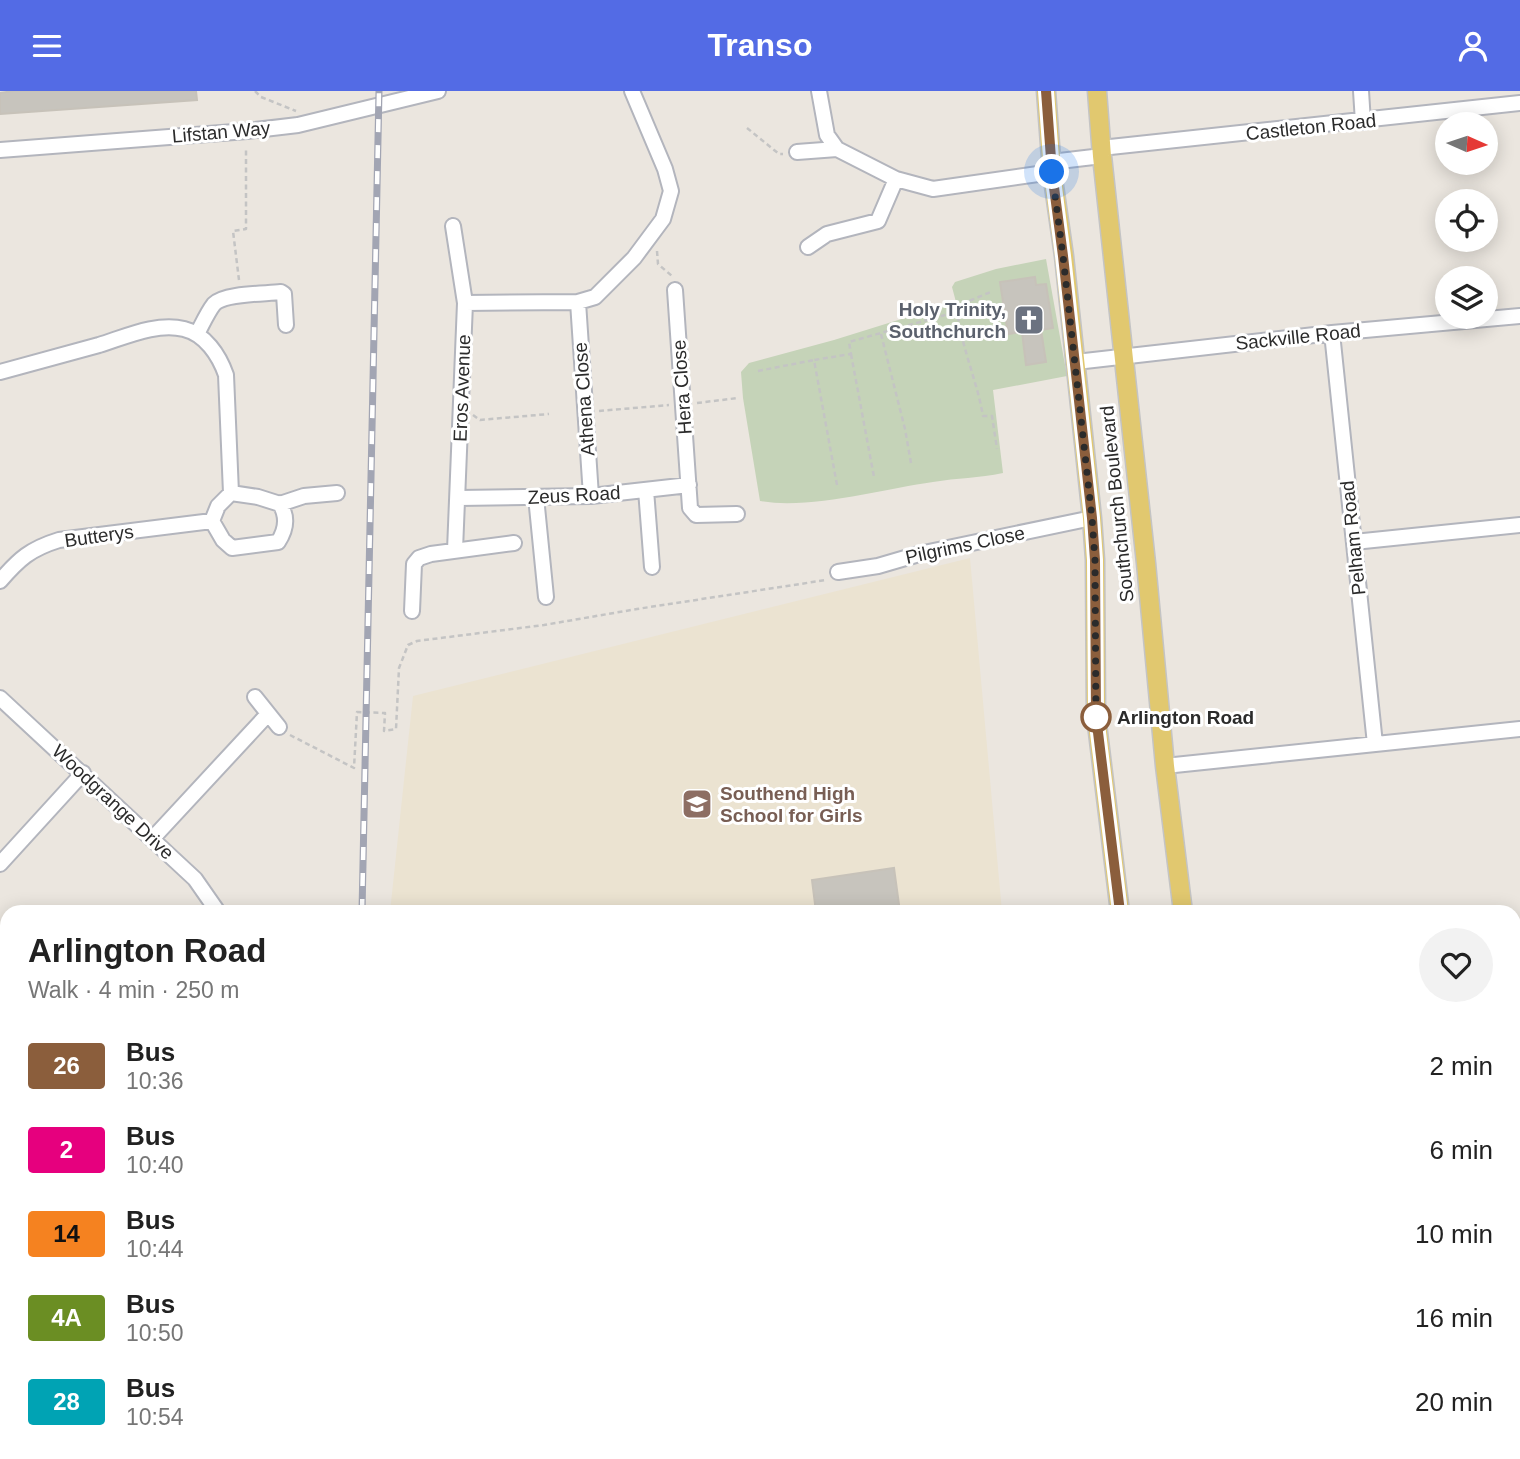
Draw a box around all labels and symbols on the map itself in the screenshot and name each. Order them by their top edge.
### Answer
street label: Castleton Road [1245,110,1377,144]
north arrow [1435,112,1498,175]
street label: Lifstan Way [171,117,271,147]
your location [1034,154,1069,189]
place label: Holy Trinity, Southchurch [889,299,1006,342]
church icon: Holy Trinity, Southchurch [1012,303,1046,337]
street label: Sackville Road [1234,320,1362,354]
street label: Eros Avenue [450,334,474,442]
street label: Hera Close [668,339,696,435]
street label: Athena Close [570,341,598,457]
street label: Southchurch Boulevard [1096,405,1138,603]
street label: Pelham Road [1337,480,1369,596]
street label: Zeus Road [527,482,621,508]
street label: Butterys [63,521,135,551]
street label: Pilgrims Close [903,522,1027,568]
marker: Arlington Road [1081,702,1111,732]
place label: Arlington Road [1117,707,1254,728]
street label: Woodgrange Drive [48,740,178,864]
place label: Southend High School for Girls [720,783,863,826]
school or university icon: Southend High School for Girls [680,787,714,821]

